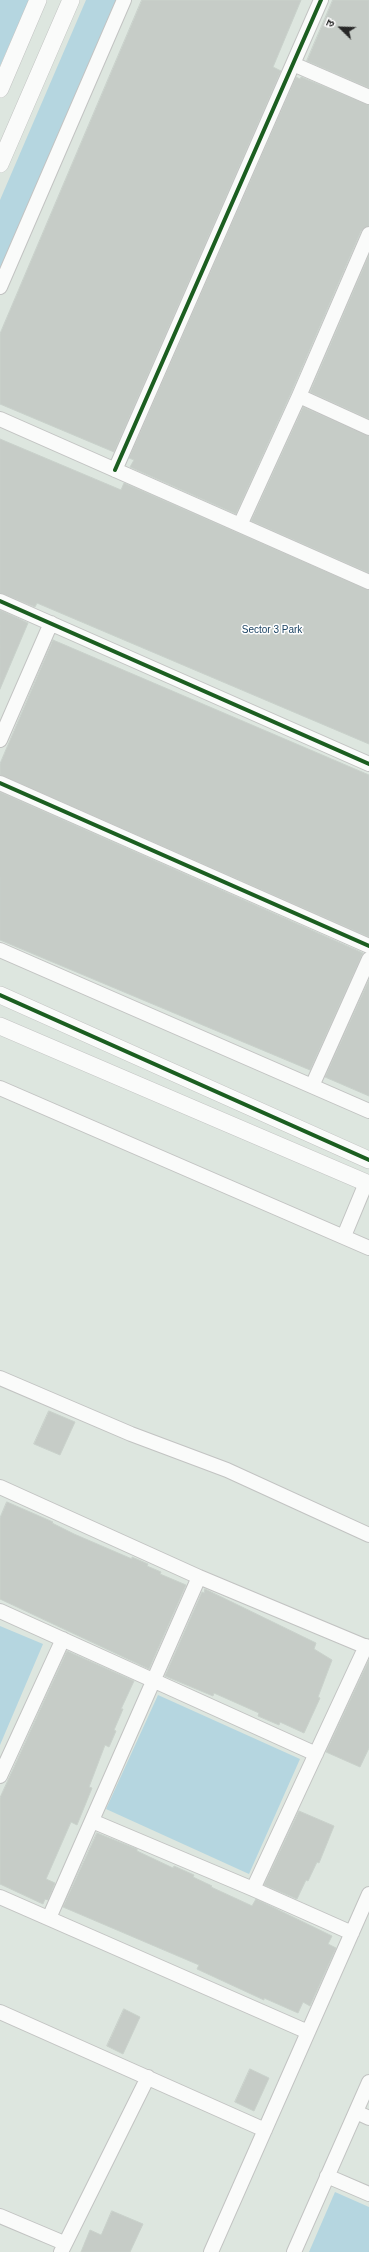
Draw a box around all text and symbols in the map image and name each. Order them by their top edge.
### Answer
north arrow [321,8,361,48]
text: उ [323,18,337,29]
park label: Sector 3 Park [242,624,302,636]

